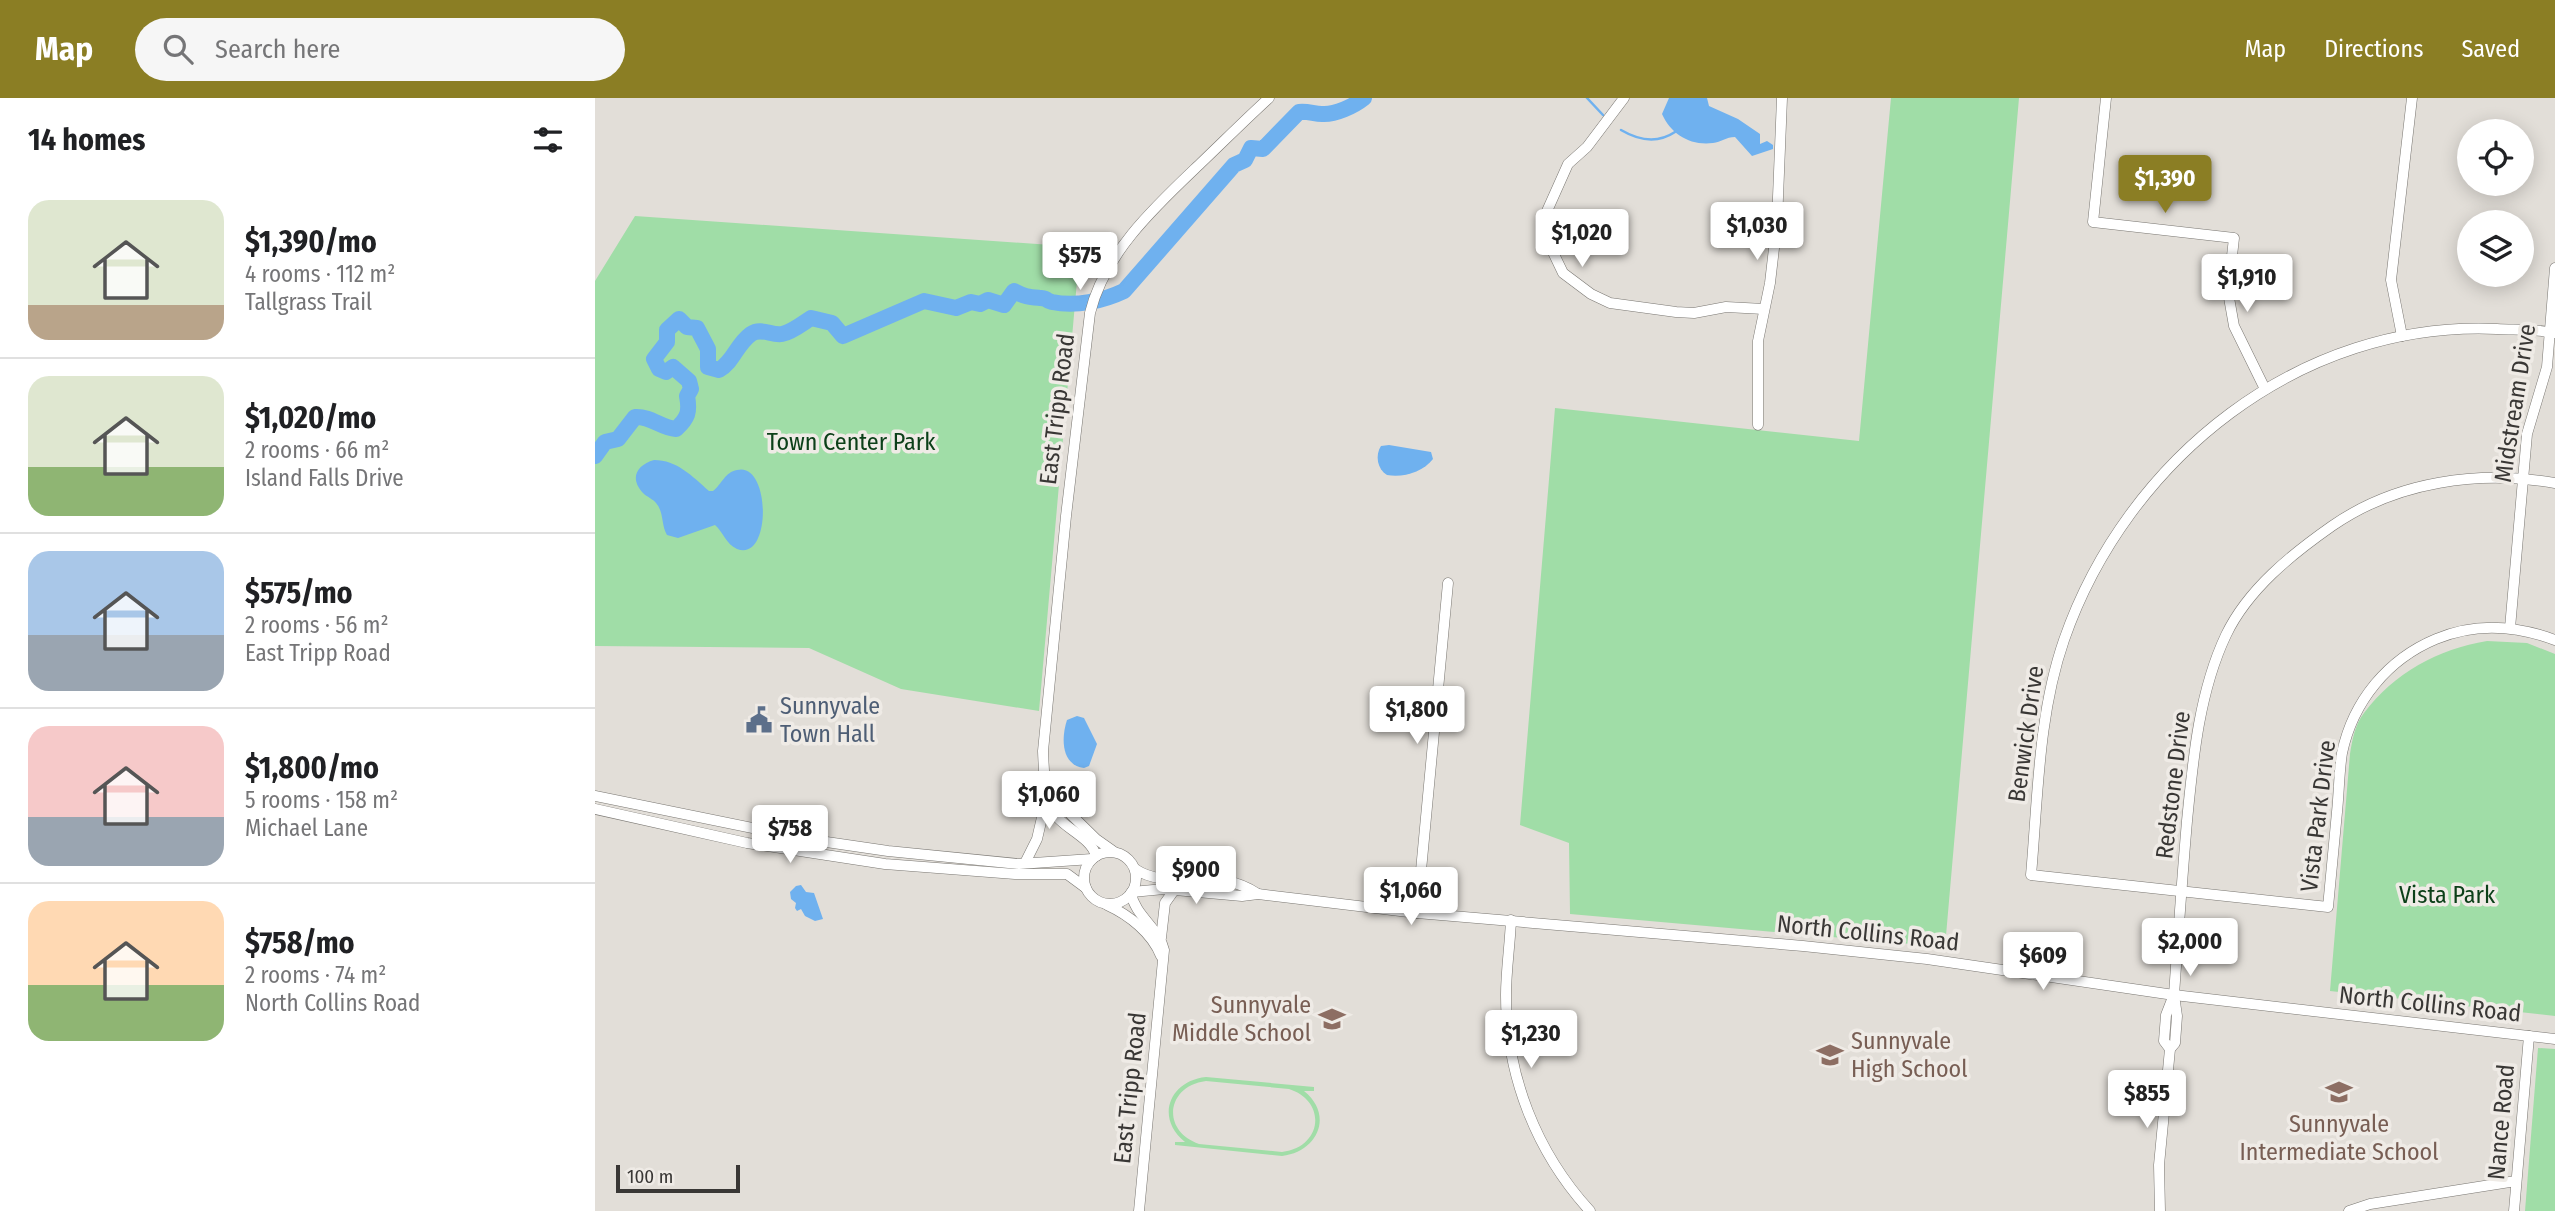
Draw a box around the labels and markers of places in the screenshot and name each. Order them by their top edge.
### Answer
pin: $1,390 [2108,156,2222,215]
pin: $1,030 [1700,202,1814,262]
pin: $1,020 [1525,209,1639,269]
pin: $575 [1039,232,1121,292]
pin: $1,910 [2190,254,2304,314]
pin: $1,800 [1360,686,1474,746]
place label: Sunnyvale Town Hall [780,692,880,748]
public building icon: Sunnyvale Town Hall [744,705,774,735]
pin: $1,060 [992,772,1106,831]
pin: $758 [749,806,831,865]
pin: $900 [1155,846,1237,906]
pin: $1,060 [1354,868,1468,927]
pin: $2,000 [2133,918,2247,978]
pin: $609 [2002,932,2084,992]
place label: Sunnyvale Middle School [1172,991,1311,1047]
school or university icon: Sunnyvale Middle School [1317,1004,1347,1034]
pin: $1,230 [1474,1010,1588,1070]
place label: Sunnyvale High School [1851,1027,1968,1083]
school or university icon: Sunnyvale High School [1815,1040,1845,1070]
pin: $855 [2106,1070,2188,1130]
school or university icon: Sunnyvale Intermediate School [2324,1077,2354,1107]
place label: Sunnyvale Intermediate School [2239,1110,2439,1166]

